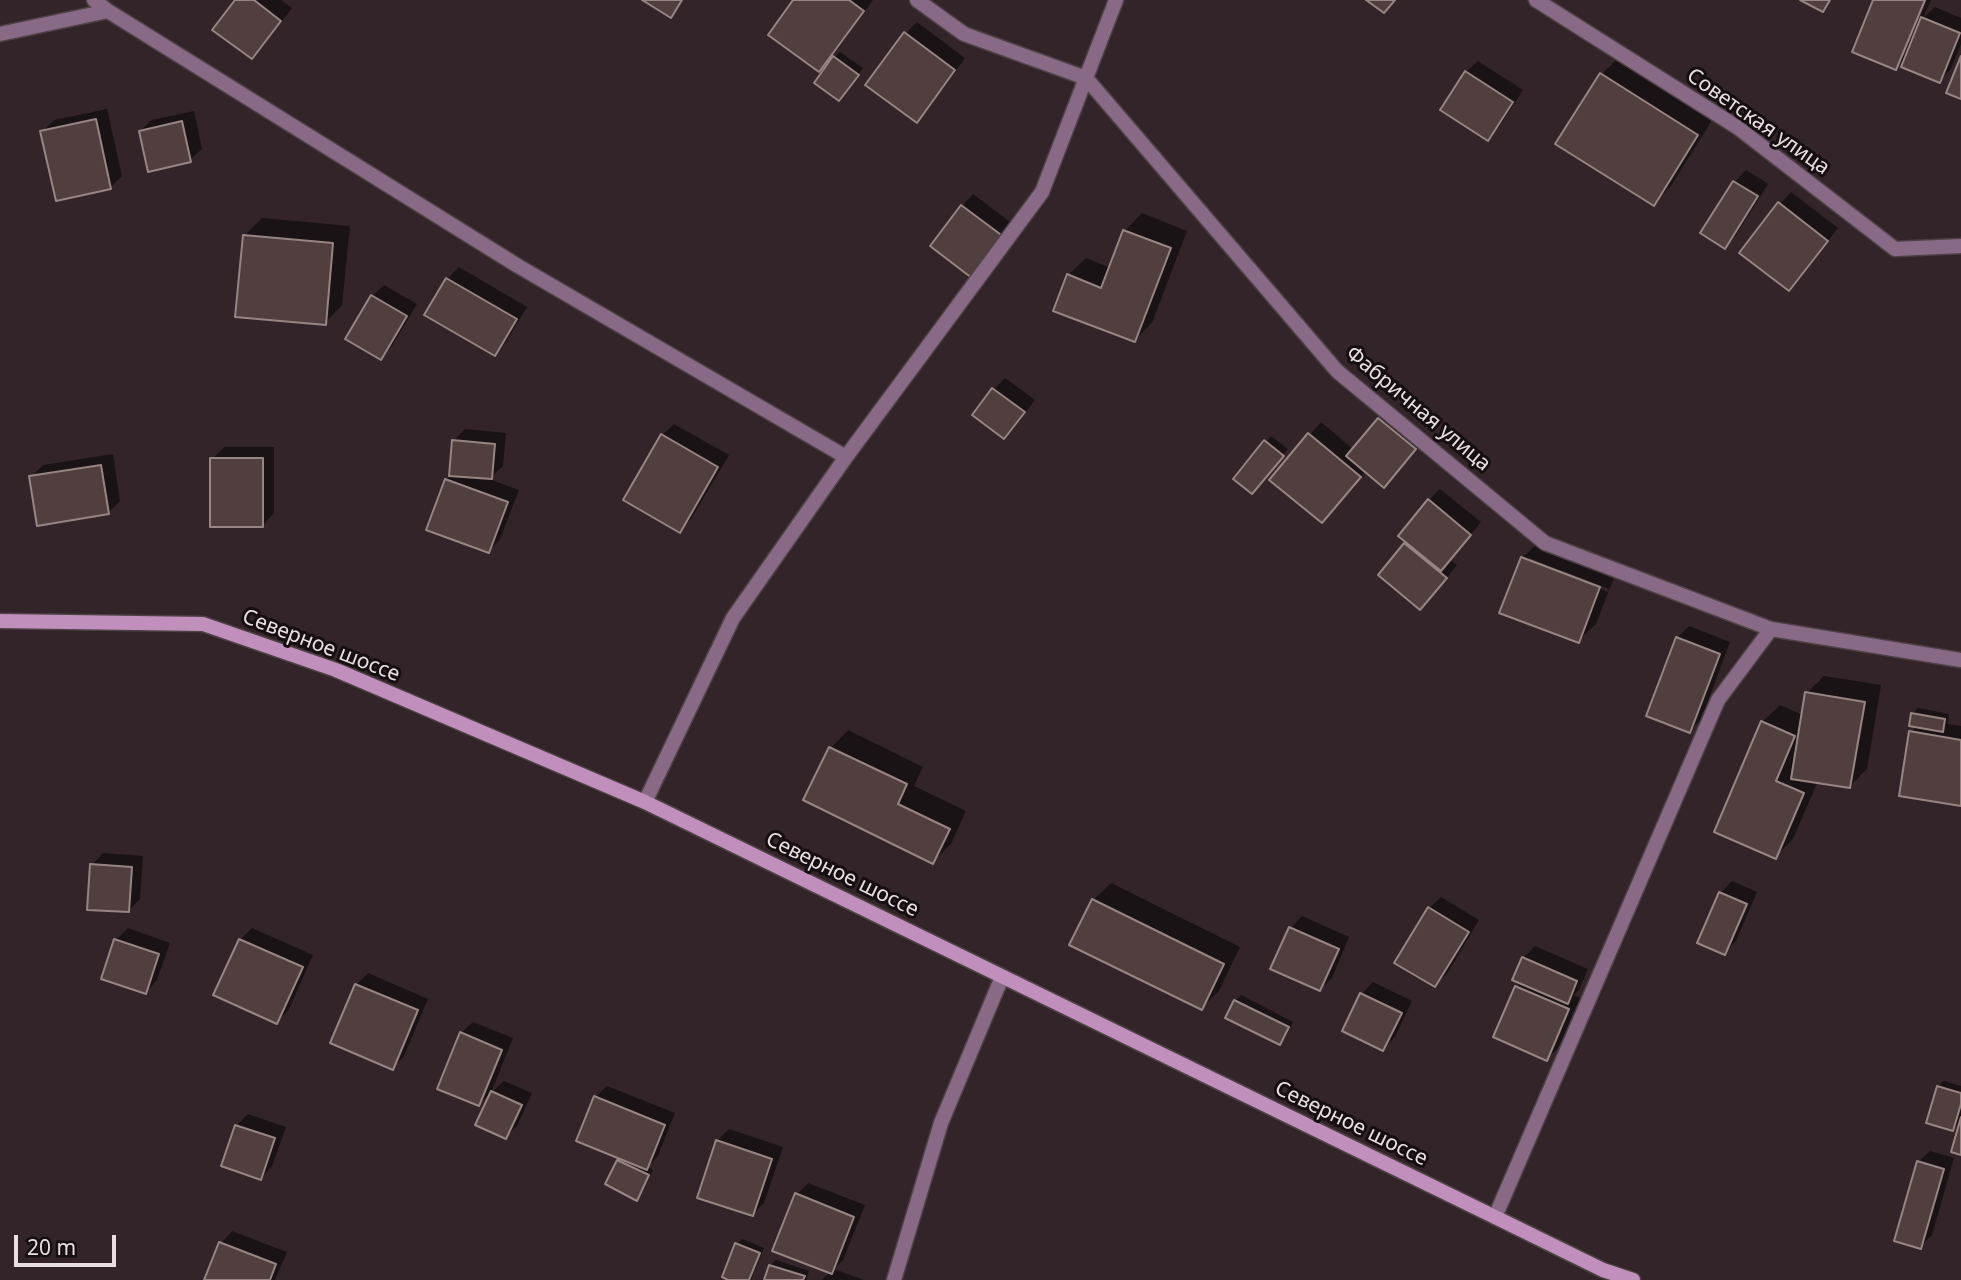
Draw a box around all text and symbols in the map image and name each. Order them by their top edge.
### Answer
street label: Советская улица [1682,63,1834,181]
street label: Фабричная улица [1340,341,1496,477]
street label: Северное шоссе [239,604,403,688]
street label: Северное шоссе [762,827,922,923]
street label: Северное шоссе [1271,1076,1431,1172]
scale bar [18,1220,119,1264]
text: 20 m [27,1233,76,1261]

